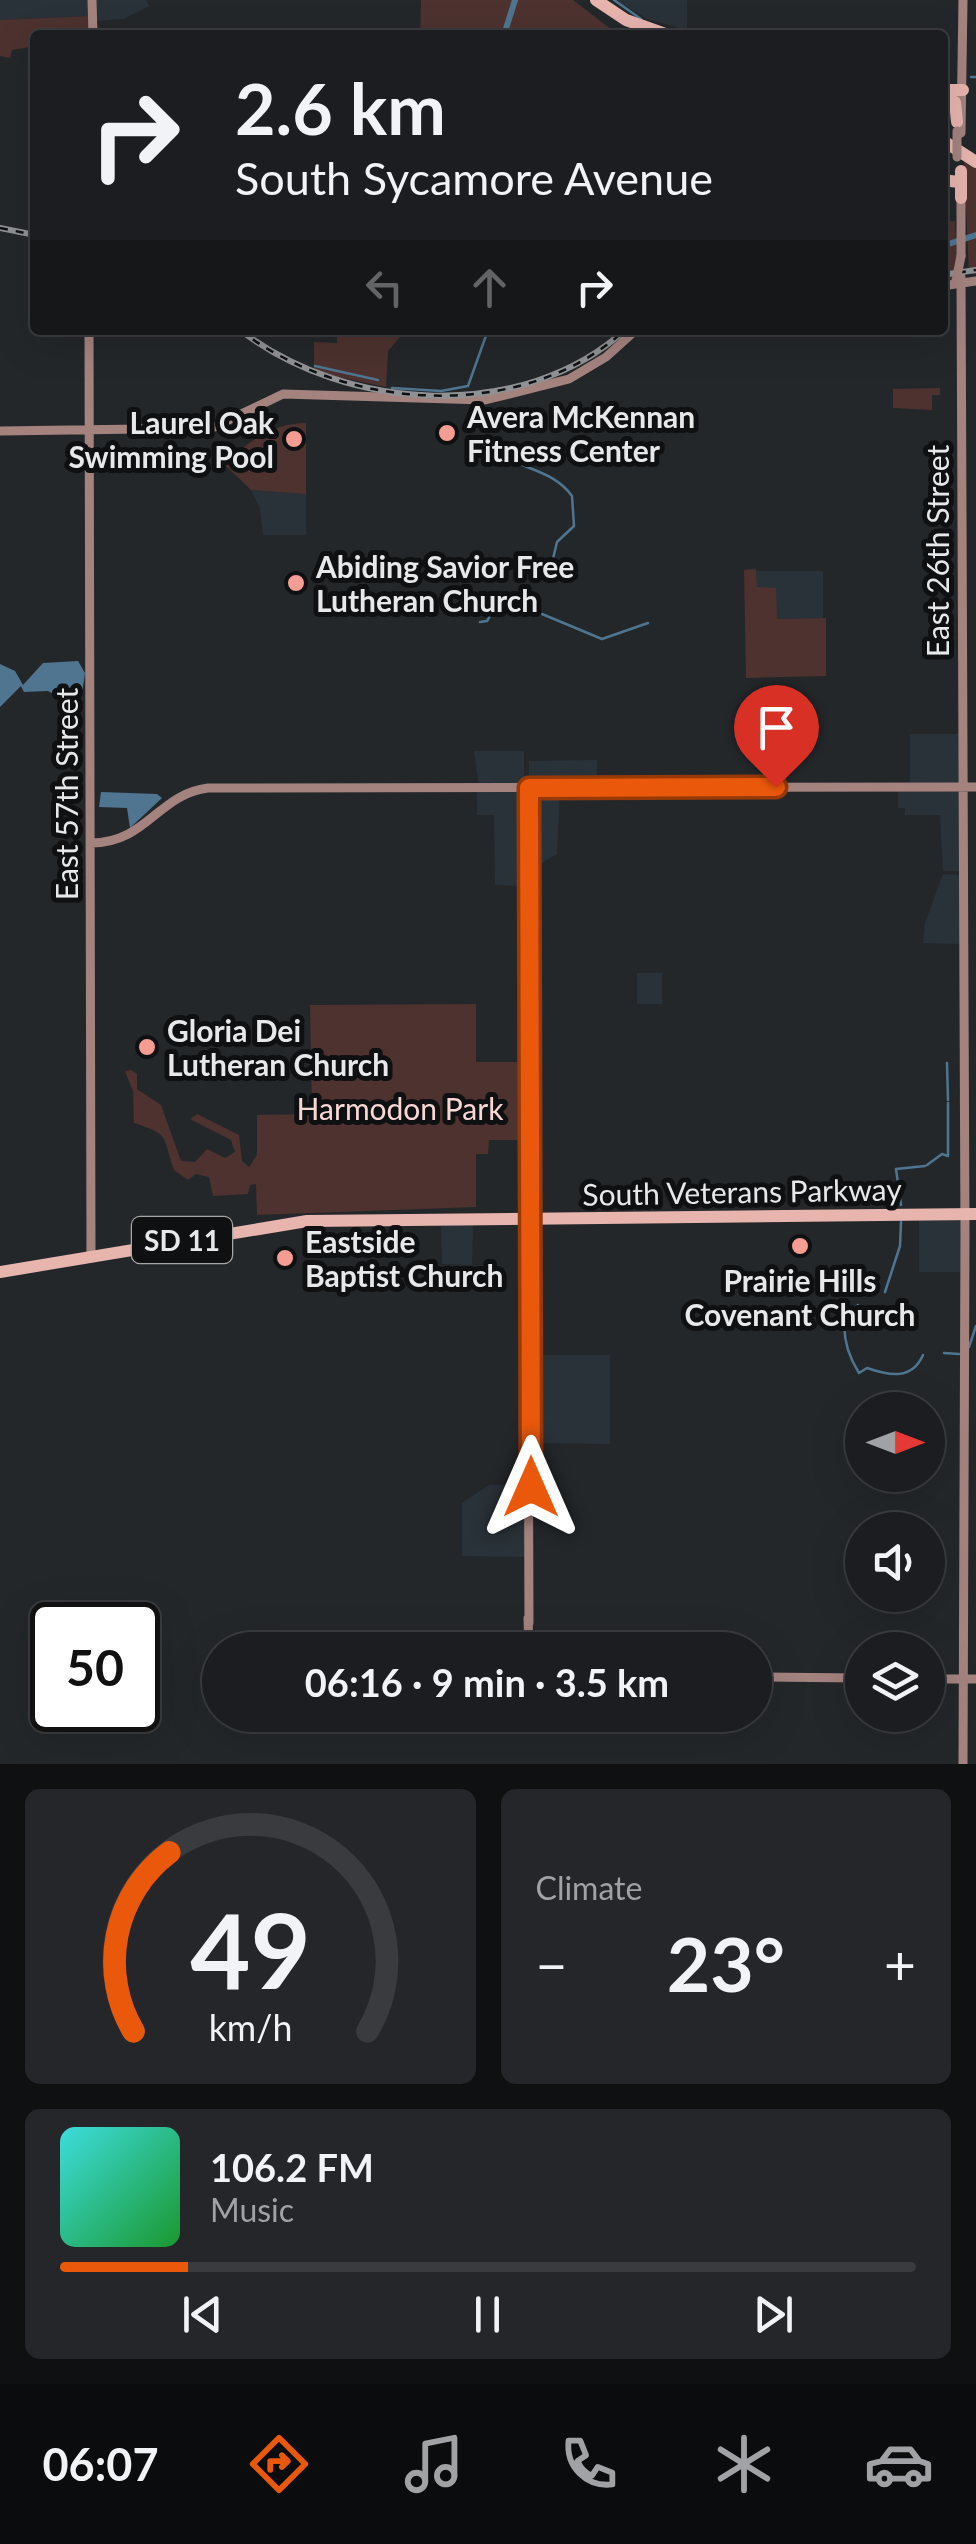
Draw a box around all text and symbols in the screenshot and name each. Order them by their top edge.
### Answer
text: 2.6 km [235,66,446,150]
icon: right [70,70,200,200]
text: South Sycamore Avenue [235,151,713,205]
icon: left [357,260,412,315]
icon: ahead [462,260,517,315]
icon: right [567,260,622,315]
place label: Avera McKennan Fitness Center [466,398,695,468]
place label: Laurel Oak Swimming Pool [69,404,275,474]
marker: Avera McKennan Fitness Center [436,422,458,444]
marker: Laurel Oak Swimming Pool [283,428,305,450]
street label: East 26th Street [919,445,955,657]
place label: Abiding Savior Free Lutheran Church [315,548,574,618]
marker: Abiding Savior Free Lutheran Church [285,572,307,594]
pin [734,685,819,788]
street label: East 57th Street [48,688,84,900]
icon: arrive [749,700,804,755]
place label: Gloria Dei Lutheran Church [167,1012,389,1082]
marker: Gloria Dei Lutheran Church [136,1036,158,1058]
park label: Harmodon Park [297,1090,504,1126]
street label: South Veterans Parkway [582,1170,902,1212]
road number: SD 11 [132,1217,232,1263]
place label: Eastside Baptist Church [305,1223,503,1293]
marker: Prairie Hills Covenant Church [789,1235,811,1257]
marker: Eastside Baptist Church [274,1247,296,1269]
place label: Prairie Hills Covenant Church [685,1262,915,1332]
north arrow [845,1392,945,1492]
map controls [845,1392,945,1732]
position arrow [479,1435,583,1539]
button: sound [845,1512,945,1612]
speed limit sign: 50 [30,1602,160,1732]
button: layers [845,1632,945,1732]
text: 06:16 · 9 min · 3.5 km [305,1659,669,1705]
text: Climate [536,1868,642,1907]
text: 49 [190,1886,311,2011]
text: 23° [667,1918,785,2008]
text: − [536,1931,567,1997]
text: + [884,1931,916,1997]
text: km/h [208,2006,292,2049]
text: 106.2 FM [210,2144,374,2190]
text: Music [210,2190,294,2229]
icon: previous [175,2287,230,2342]
icon: pause [460,2287,515,2342]
icon: next [746,2287,801,2342]
icon: directions [244,2429,314,2499]
icon: music [399,2429,469,2499]
icon: phone [554,2429,624,2499]
icon: climate [709,2429,779,2499]
icon: car [864,2429,934,2499]
text: 06:07 [43,2437,159,2491]

